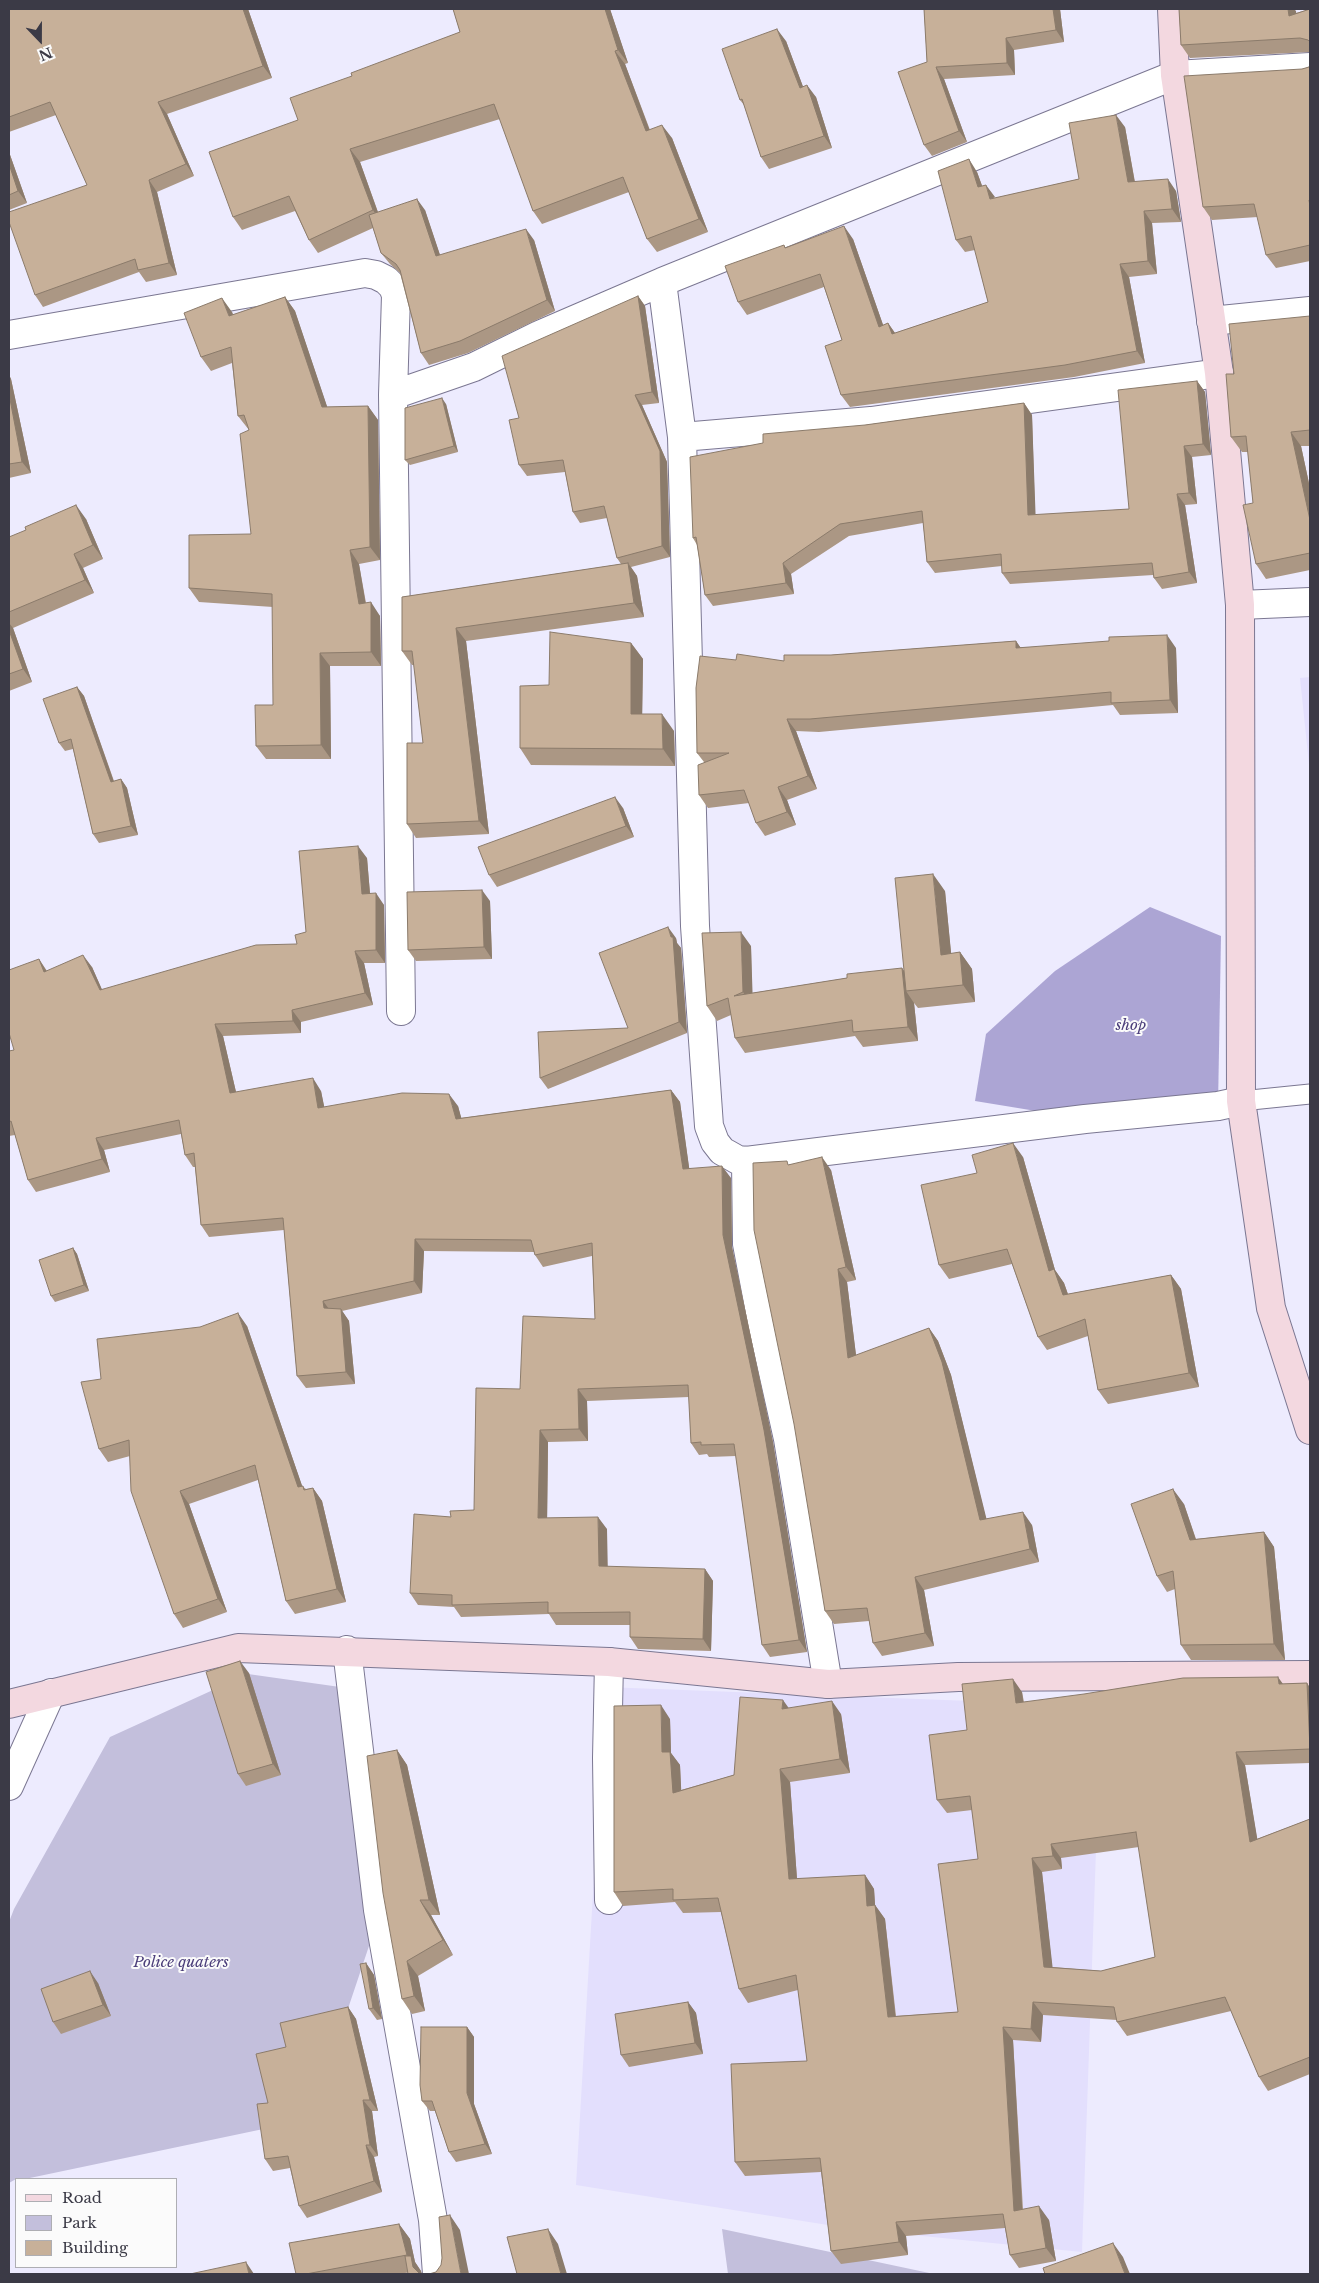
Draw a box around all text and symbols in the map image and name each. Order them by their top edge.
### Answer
north arrow [15,15,65,65]
text: N [36,43,55,65]
park label: shop [1116,1017,1146,1035]
park label: Police quaters [133,1954,229,1972]
legend [15,2178,178,2268]
text: Road [62,2188,102,2207]
text: Park [62,2213,97,2232]
text: Building [62,2238,128,2257]

